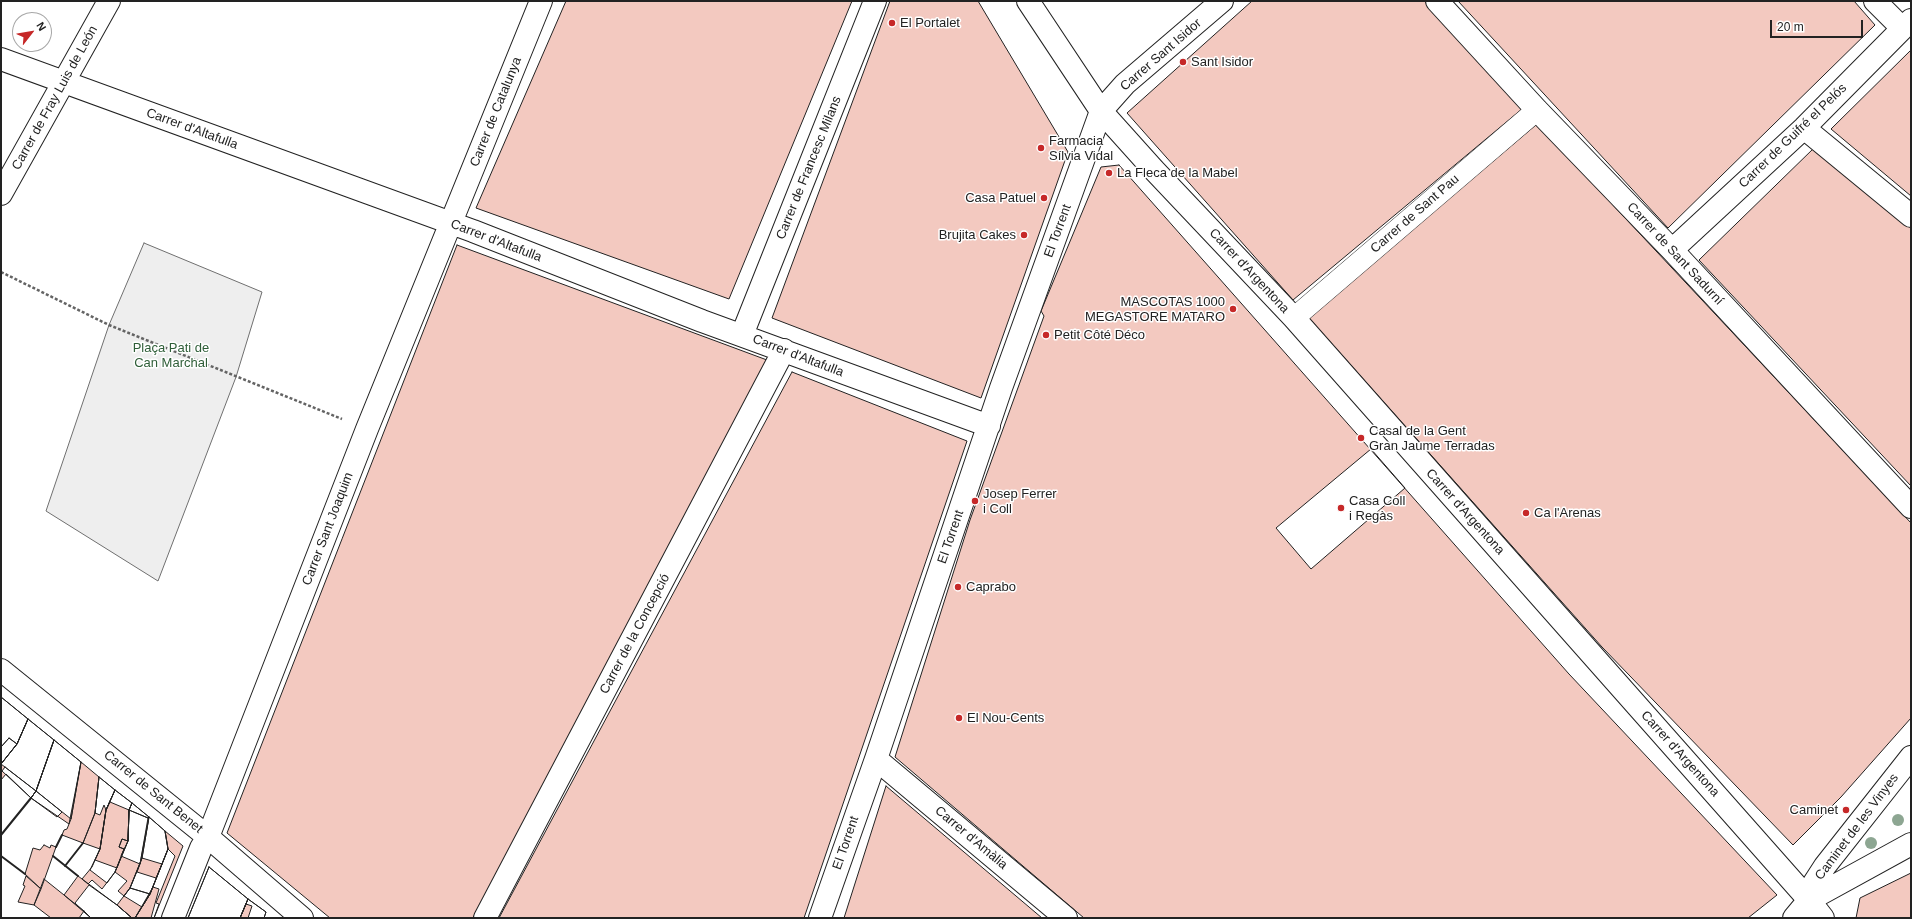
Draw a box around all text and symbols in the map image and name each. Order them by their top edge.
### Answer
north arrow [12,12,52,52]
scale bar [1772,12,1865,38]
place label: El Portalet [900,15,960,31]
street label: Carrer Sant Isidor [1117,15,1205,95]
marker: El Portalet [887,18,897,28]
text: N [34,20,49,33]
text: 20 m [1777,20,1804,34]
street label: Carrer de Fray Luis de León [9,23,101,173]
place label: Sant Isidor [1191,54,1253,70]
street label: Carrer de Catalunya [467,55,525,169]
marker: Sant Isidor [1178,57,1188,67]
street label: Carrer de Guifré el Pelós [1736,80,1850,192]
street label: Carrer de Francesc Milans [773,94,845,242]
street label: Carrer d'Altafulla [144,105,240,153]
place label: Farmacia Sílvia Vidal [1049,133,1113,164]
marker: Farmacia Sílvia Vidal [1036,143,1046,153]
place label: La Fleca de la Mabel [1117,165,1238,181]
marker: La Fleca de la Mabel [1104,168,1114,178]
street label: Carrer de Sant Pau [1368,171,1462,257]
place label: Casa Patuel [965,190,1036,206]
marker: Casa Patuel [1039,193,1049,203]
street label: Carrer de Sant Sadurní [1623,200,1727,308]
street label: El Torrent [1041,202,1075,260]
street label: Carrer d'Altafulla [448,216,544,266]
street label: Carrer d'Argentona [1206,225,1292,317]
place label: Brujita Cakes [939,227,1016,243]
marker: Brujita Cakes [1019,230,1029,240]
place label: MASCOTAS 1000 MEGASTORE MATARO [1085,294,1225,325]
marker: MASCOTAS 1000 MEGASTORE MATARO [1228,304,1238,314]
place label: Petit Côté Déco [1054,327,1145,343]
marker: Petit Côté Déco [1041,330,1051,340]
street label: Carrer d'Altafulla [750,331,846,381]
park label: Plaça Pati de Can Marchal [133,340,209,371]
place label: Casal de la Gent Gran Jaume Terradas [1369,423,1495,454]
marker: Casal de la Gent Gran Jaume Terradas [1356,433,1366,443]
street label: Carrer d'Argentona [1422,466,1508,558]
street label: Carrer Sant Joaquim [299,470,357,588]
place label: Josep Ferrer i Coll [983,486,1057,517]
place label: Casa Coll i Regàs [1349,493,1405,524]
marker: Josep Ferrer i Coll [970,496,980,506]
marker: Casa Coll i Regàs [1336,503,1346,513]
place label: Ca l'Arenas [1534,505,1601,521]
street label: El Torrent [935,508,967,566]
marker: Ca l'Arenas [1521,508,1531,518]
street label: Carrer de la Concepció [597,571,673,697]
place label: Caprabo [966,579,1016,595]
marker: Caprabo [953,582,963,592]
street label: Carrer d'Argentona [1637,708,1723,800]
place label: El Nou-Cents [967,710,1044,726]
marker: El Nou-Cents [954,713,964,723]
street label: Carrer de Sant Benet [100,747,206,837]
street label: Caminet de les Vinyes [1812,771,1902,883]
place label: Caminet [1790,802,1838,818]
street label: Carrer d'Amàlia [932,803,1010,873]
marker: Caminet [1841,805,1851,815]
street label: El Torrent [830,814,862,872]

